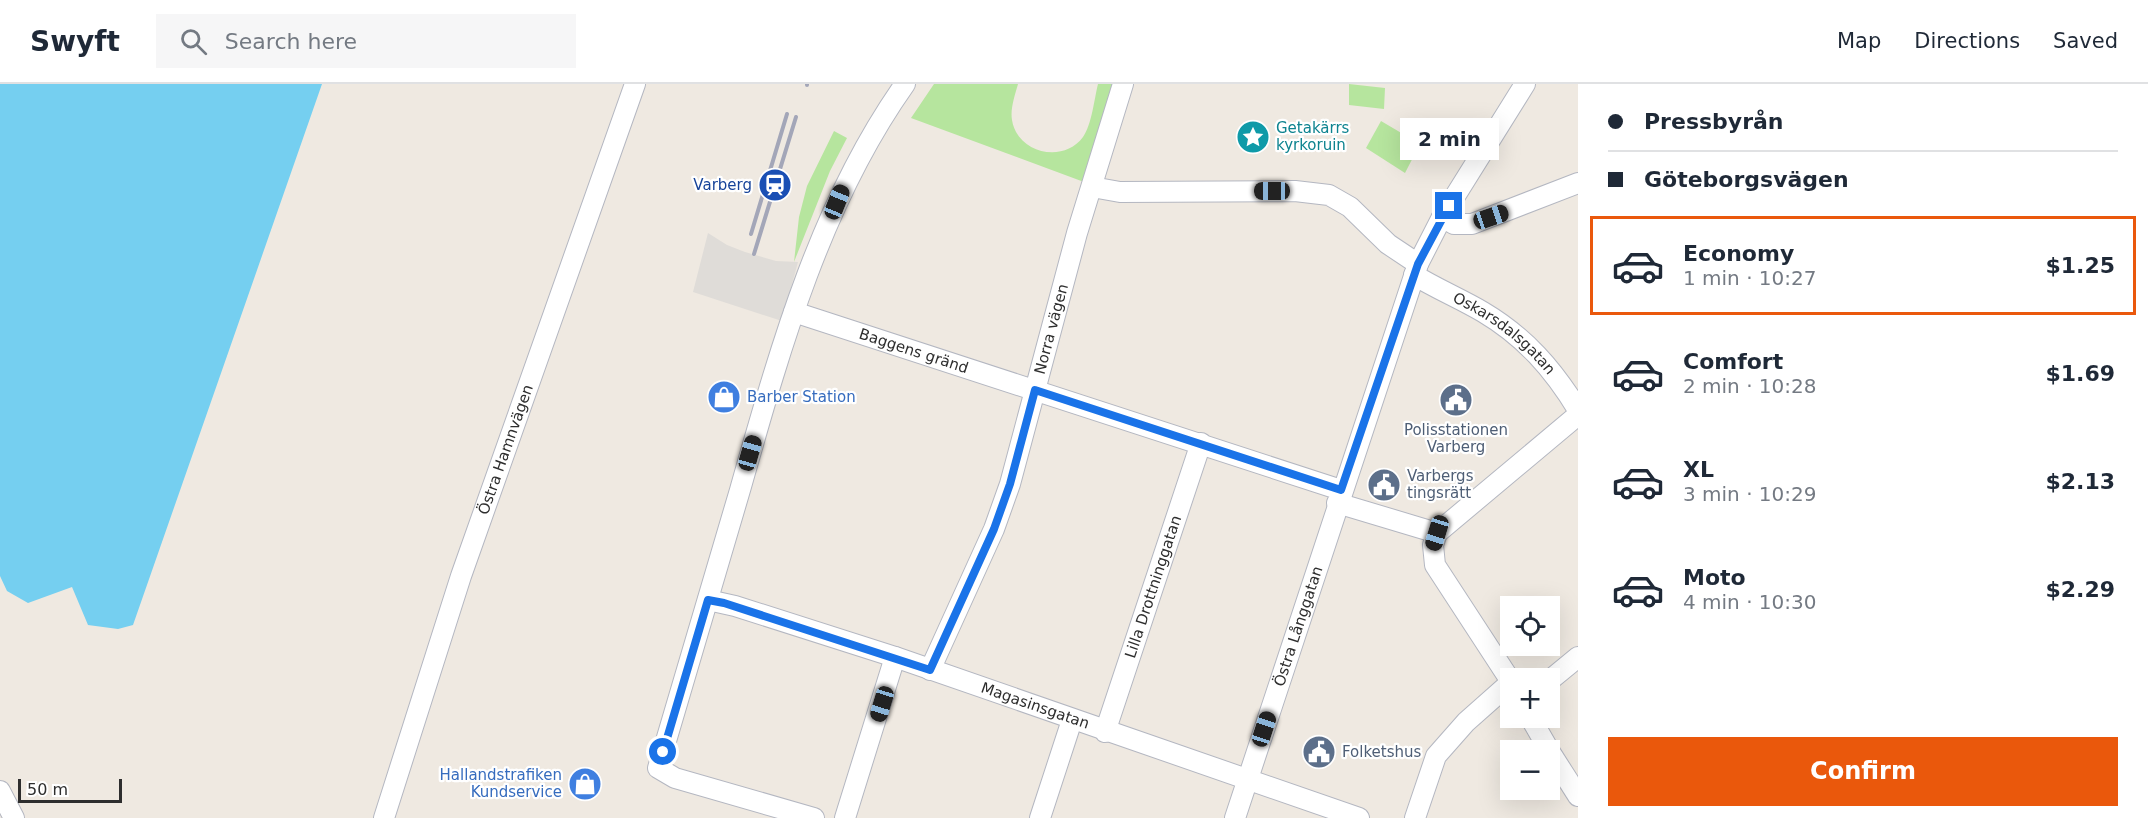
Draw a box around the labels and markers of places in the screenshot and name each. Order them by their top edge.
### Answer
place icon: Getakärrs kyrkoruin [1235,119,1271,155]
place label: Getakärrs kyrkoruin [1276,119,1350,154]
station icon: Varberg [757,167,793,203]
place label: Varberg [693,176,752,194]
shop icon: Barber Station [706,379,742,415]
public building icon: Polisstationen Varberg [1438,382,1474,418]
place label: Barber Station [747,388,856,406]
place label: Polisstationen Varberg [1404,421,1508,456]
public building icon: Varbergs tingsrätt [1366,467,1402,503]
place label: Varbergs tingsrätt [1407,467,1474,502]
public building icon: Folketshus [1301,734,1337,770]
place label: Folketshus [1342,743,1422,761]
place label: Hallandstrafiken Kundservice [440,766,562,801]
shop icon: Hallandstrafiken Kundservice [567,766,603,802]

